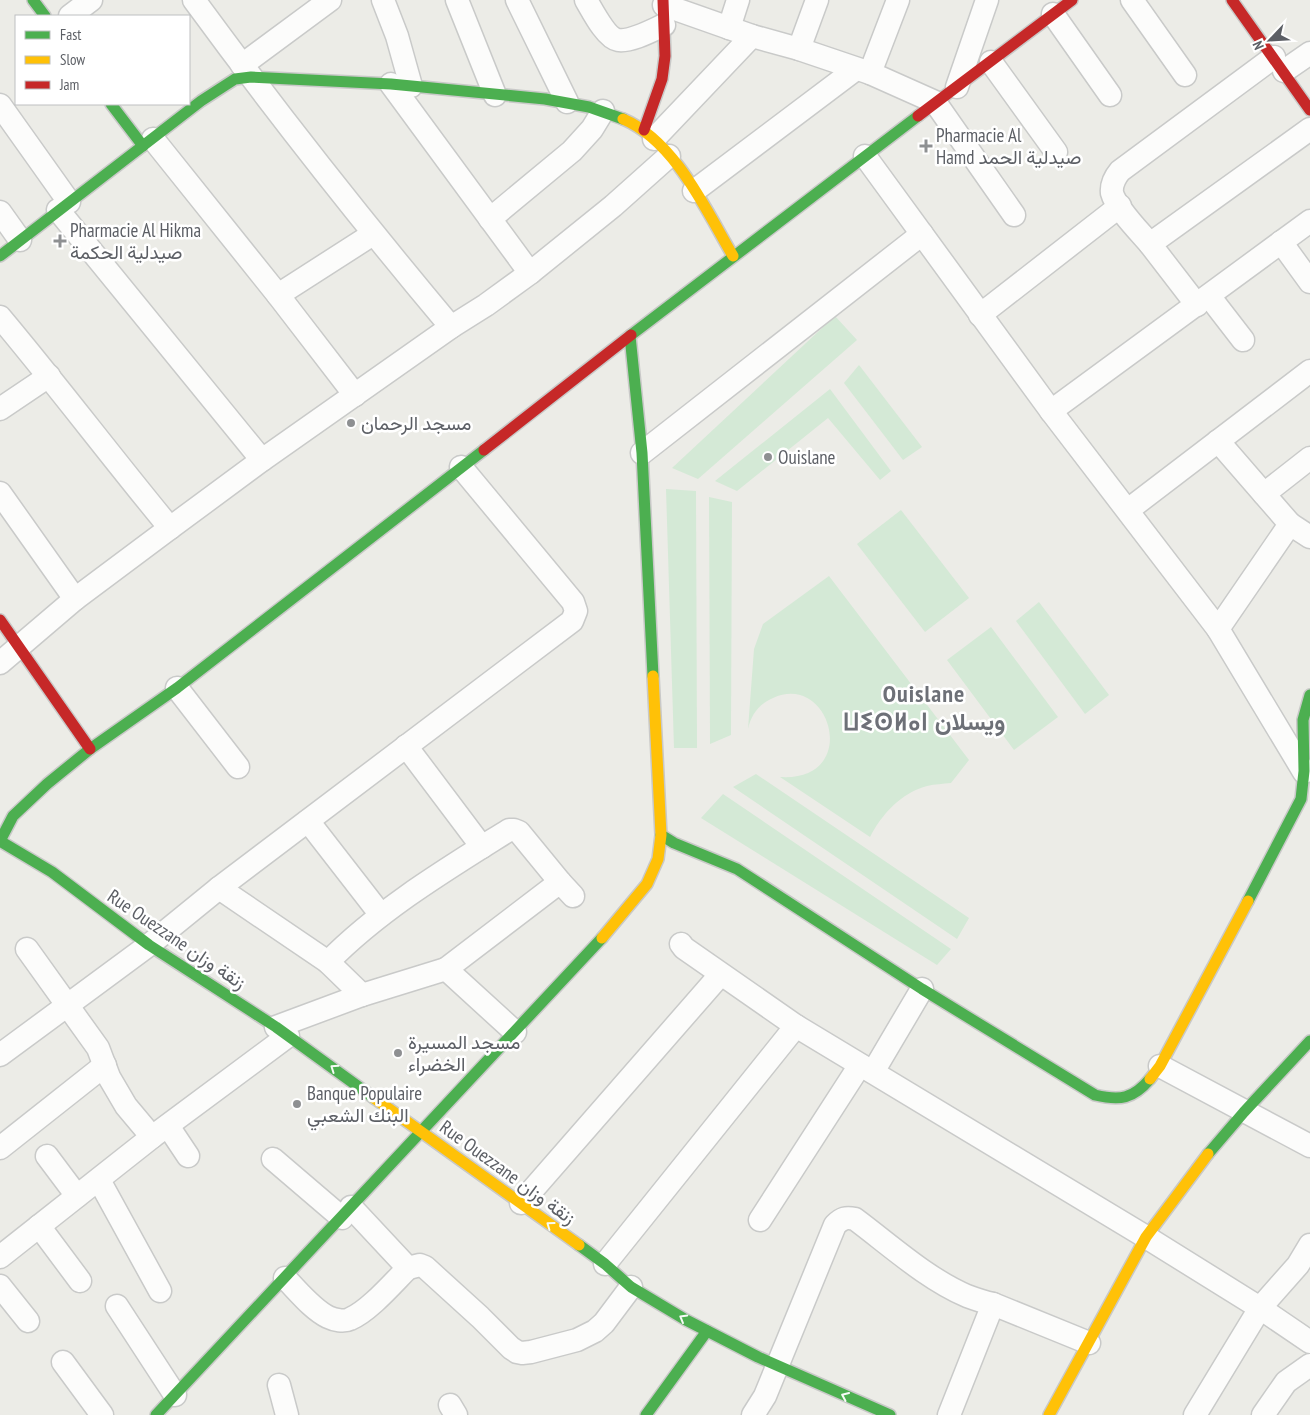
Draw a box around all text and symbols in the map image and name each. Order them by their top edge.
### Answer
legend [15,15,190,105]
north arrow [1245,15,1295,65]
text: Fast [60,25,81,44]
text: N [1248,38,1268,53]
text: Slow [60,50,85,69]
text: Jam [59,75,79,94]
place label: Pharmacie Al Hamd صيدلية الحمد [936,123,1081,169]
marker: Pharmacie Al Hamd صيدلية الحمد [920,140,932,152]
place label: Pharmacie Al Hikma صيدلية الحكمة [70,218,201,264]
marker: Pharmacie Al Hikma صيدلية الحكمة [54,235,66,247]
place label: مسجد الرحمان [361,411,471,435]
marker: مسجد الرحمان [345,417,357,429]
place label: Ouislane [778,445,836,469]
marker: Ouislane [762,451,774,463]
district label: Ouislane ⵡⵉⵙⵍⴰⵏ ويسلان [843,678,1005,737]
street label: Rue Ouezzane زنقة وزان [103,884,251,994]
place label: مسجد المسيرة الخضراء [408,1030,520,1076]
marker: مسجد المسيرة الخضراء [392,1047,404,1059]
one-way arrow [330,1065,340,1074]
place label: Banque Populaire البنك الشعبي [307,1081,422,1131]
marker: Banque Populaire البنك الشعبي [291,1098,303,1110]
street label: Rue Ouezzane زنقة وزان [435,1115,581,1229]
one-way arrow [547,1222,556,1231]
one-way arrow [680,1314,689,1324]
one-way arrow [841,1392,850,1403]

